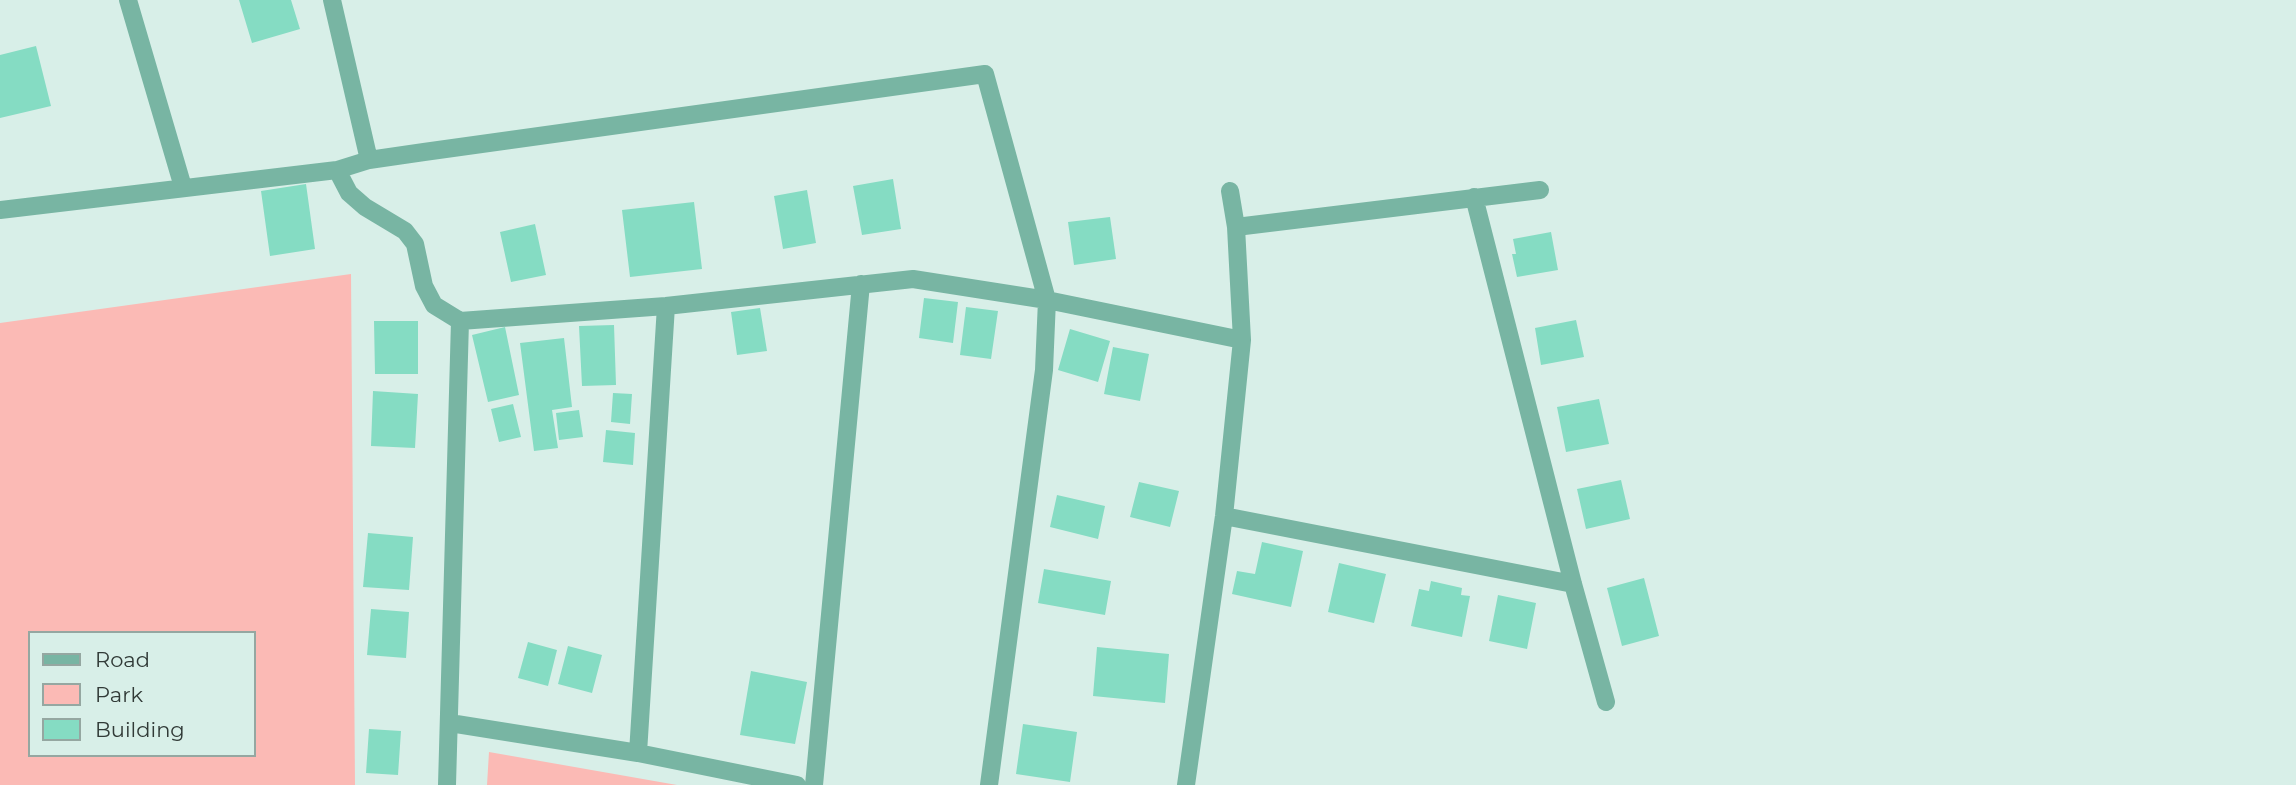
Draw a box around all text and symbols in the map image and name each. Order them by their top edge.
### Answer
legend [28,631,256,757]
text: Road [95,647,150,672]
text: Park [95,682,143,707]
text: Building [95,717,185,742]

